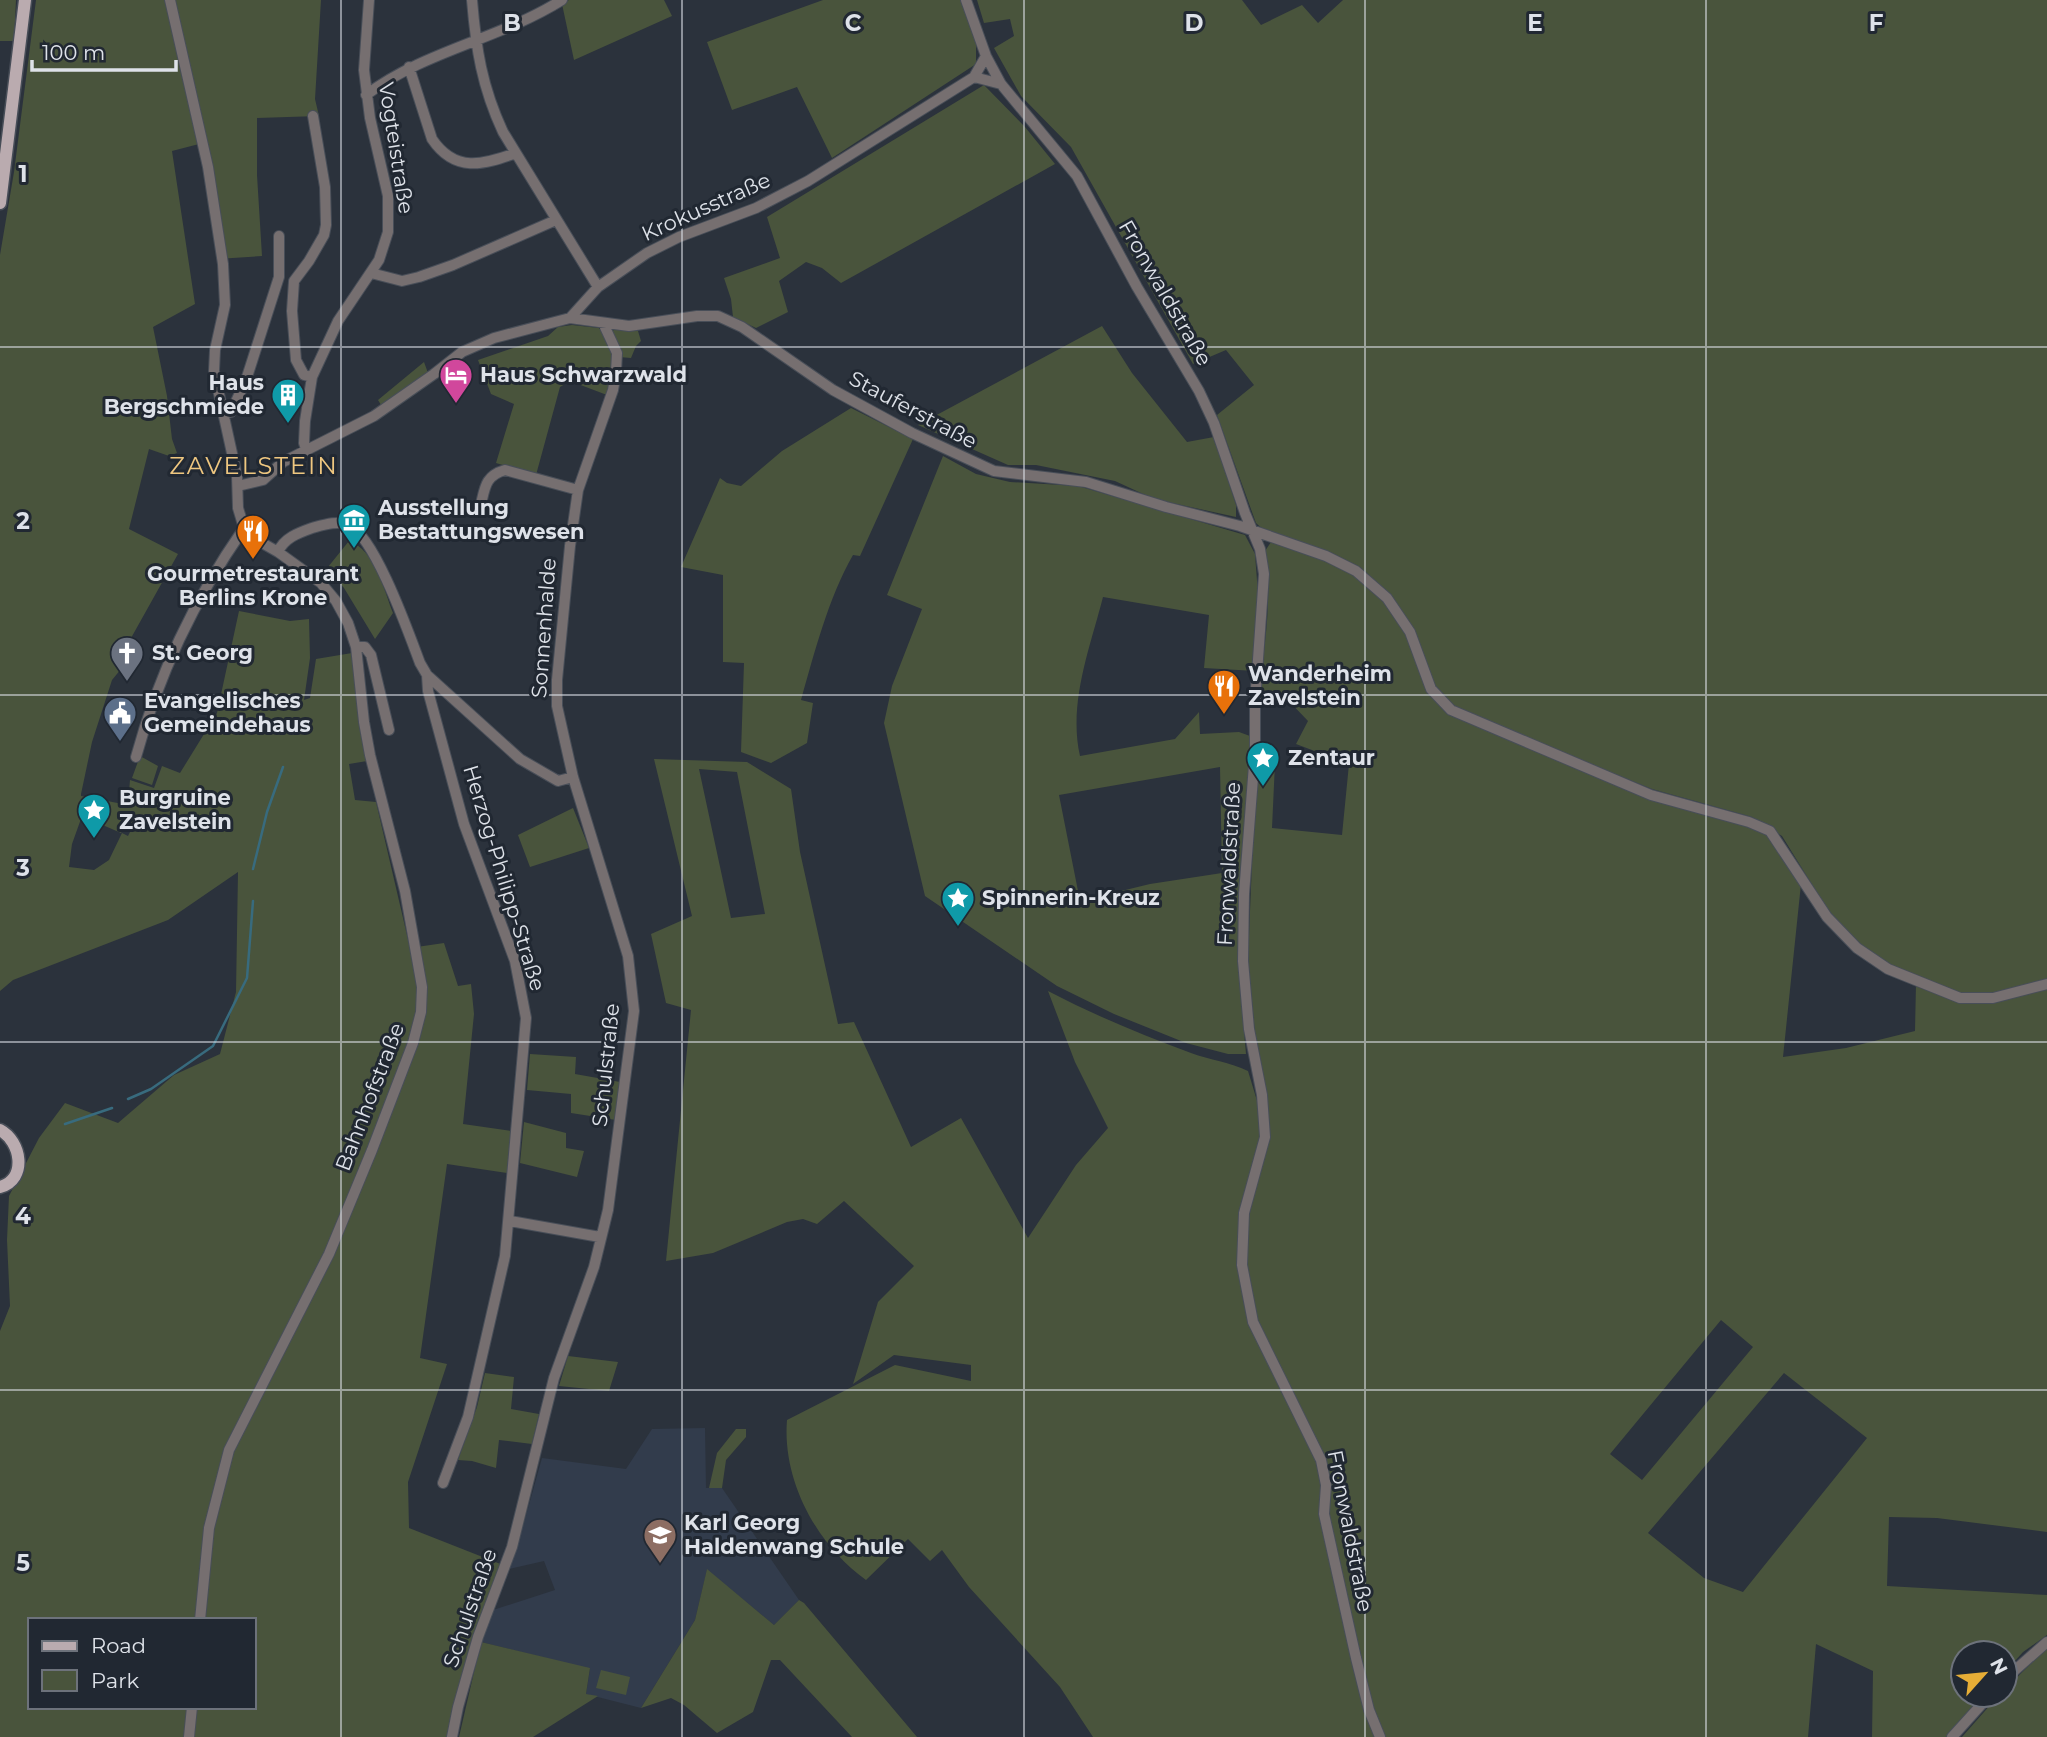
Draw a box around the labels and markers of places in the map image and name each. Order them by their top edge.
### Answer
hotel icon: Haus Schwarzwald [437,356,475,405]
place label: Haus Schwarzwald [480,362,687,387]
place label: Haus Bergschmiede [104,370,264,419]
building icon: Haus Bergschmiede [269,376,307,425]
place label: Ausstellung Bestattungswesen [377,495,584,544]
museum icon: Ausstellung Bestattungswesen [335,501,373,550]
restaurant icon: Gourmetrestaurant Berlins Krone [234,512,272,561]
place label: Gourmetrestaurant Berlins Krone [147,561,359,610]
church icon: St. Georg [108,634,146,683]
place label: St. Georg [152,640,253,665]
place label: Wanderheim Zavelstein [1248,661,1392,710]
restaurant icon: Wanderheim Zavelstein [1205,667,1243,716]
place label: Evangelisches Gemeindehaus [144,688,311,737]
public building icon: Evangelisches Gemeindehaus [101,694,139,743]
place icon: Zentaur [1244,739,1282,788]
place label: Zentaur [1288,745,1375,770]
place label: Burgruine Zavelstein [119,785,232,834]
place icon: Burgruine Zavelstein [75,791,113,840]
place icon: Spinnerin-Kreuz [939,879,977,928]
place label: Spinnerin-Kreuz [982,885,1160,910]
place label: Karl Georg Haldenwang Schule [684,1510,904,1559]
school or university icon: Karl Georg Haldenwang Schule [641,1516,679,1565]

